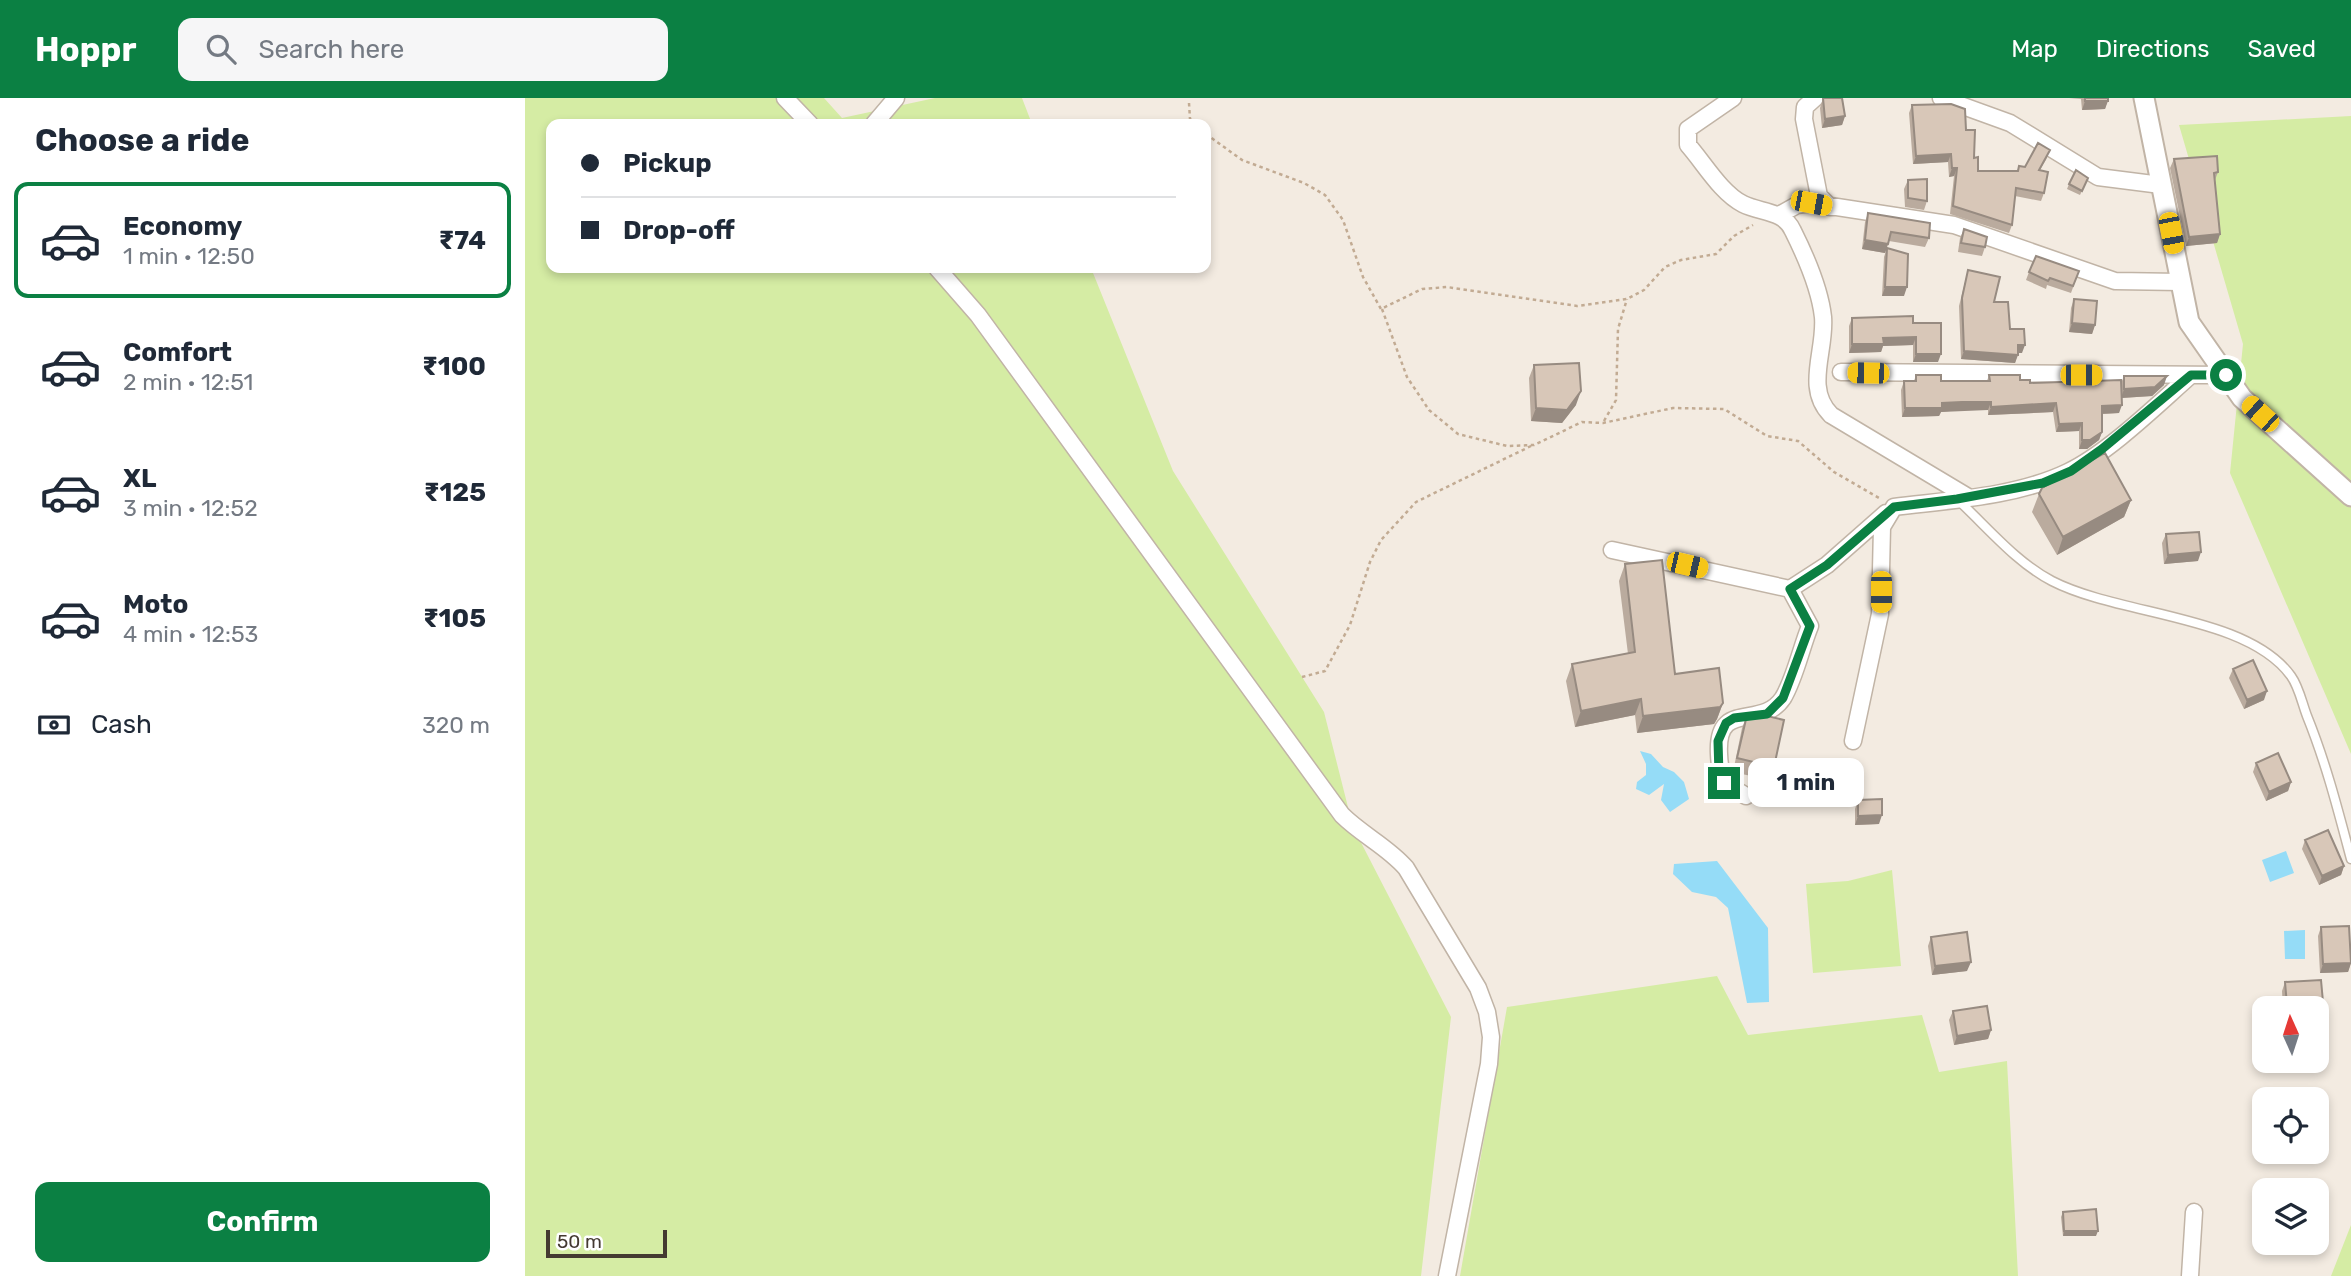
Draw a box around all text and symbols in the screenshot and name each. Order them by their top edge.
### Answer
search box [178,18,668,81]
text: Hoppr [35,30,136,69]
icon: search [202,30,240,68]
text: Search here [258,34,404,65]
text: Map [2011,35,2058,63]
text: Directions [2096,35,2209,63]
text: Saved [2247,35,2316,63]
text: Choose a ride [35,121,249,159]
text: Pickup [623,148,712,179]
car [1789,189,1834,217]
icon: car [39,209,102,272]
car [2157,210,2186,256]
text: Economy [123,211,242,242]
text: Drop-off [623,215,735,246]
text: ₹74 [439,225,486,256]
text: 1 min · 12:50 [123,242,255,270]
icon: car [39,335,102,398]
text: Comfort [123,337,232,368]
text: ₹100 [422,351,486,382]
route start [2210,359,2242,391]
car [1847,362,1890,384]
car [2061,365,2103,386]
text: 2 min · 12:51 [123,368,253,396]
car [2238,392,2283,436]
icon: car [39,461,102,524]
text: XL [123,463,156,494]
text: ₹125 [424,477,486,508]
text: 3 min · 12:52 [123,494,258,522]
car [1665,550,1710,580]
car [1871,571,1892,613]
icon: car [39,587,102,650]
text: Moto [123,589,188,620]
text: ₹105 [423,603,486,634]
text: 4 min · 12:53 [123,620,258,648]
icon: cash [35,706,73,744]
text: Cash [91,709,152,740]
text: 320 m [422,711,490,739]
callout: 1 min [1749,758,1864,808]
route end [1708,767,1740,799]
text: 1 min [1777,768,1835,796]
north arrow [2252,996,2329,1073]
map controls [2252,996,2329,1255]
button: locate [2252,1087,2329,1164]
button: layers [2252,1178,2329,1255]
button: Confirm [35,1182,490,1262]
scale bar [546,1227,667,1259]
text: 50 m [557,1230,602,1253]

